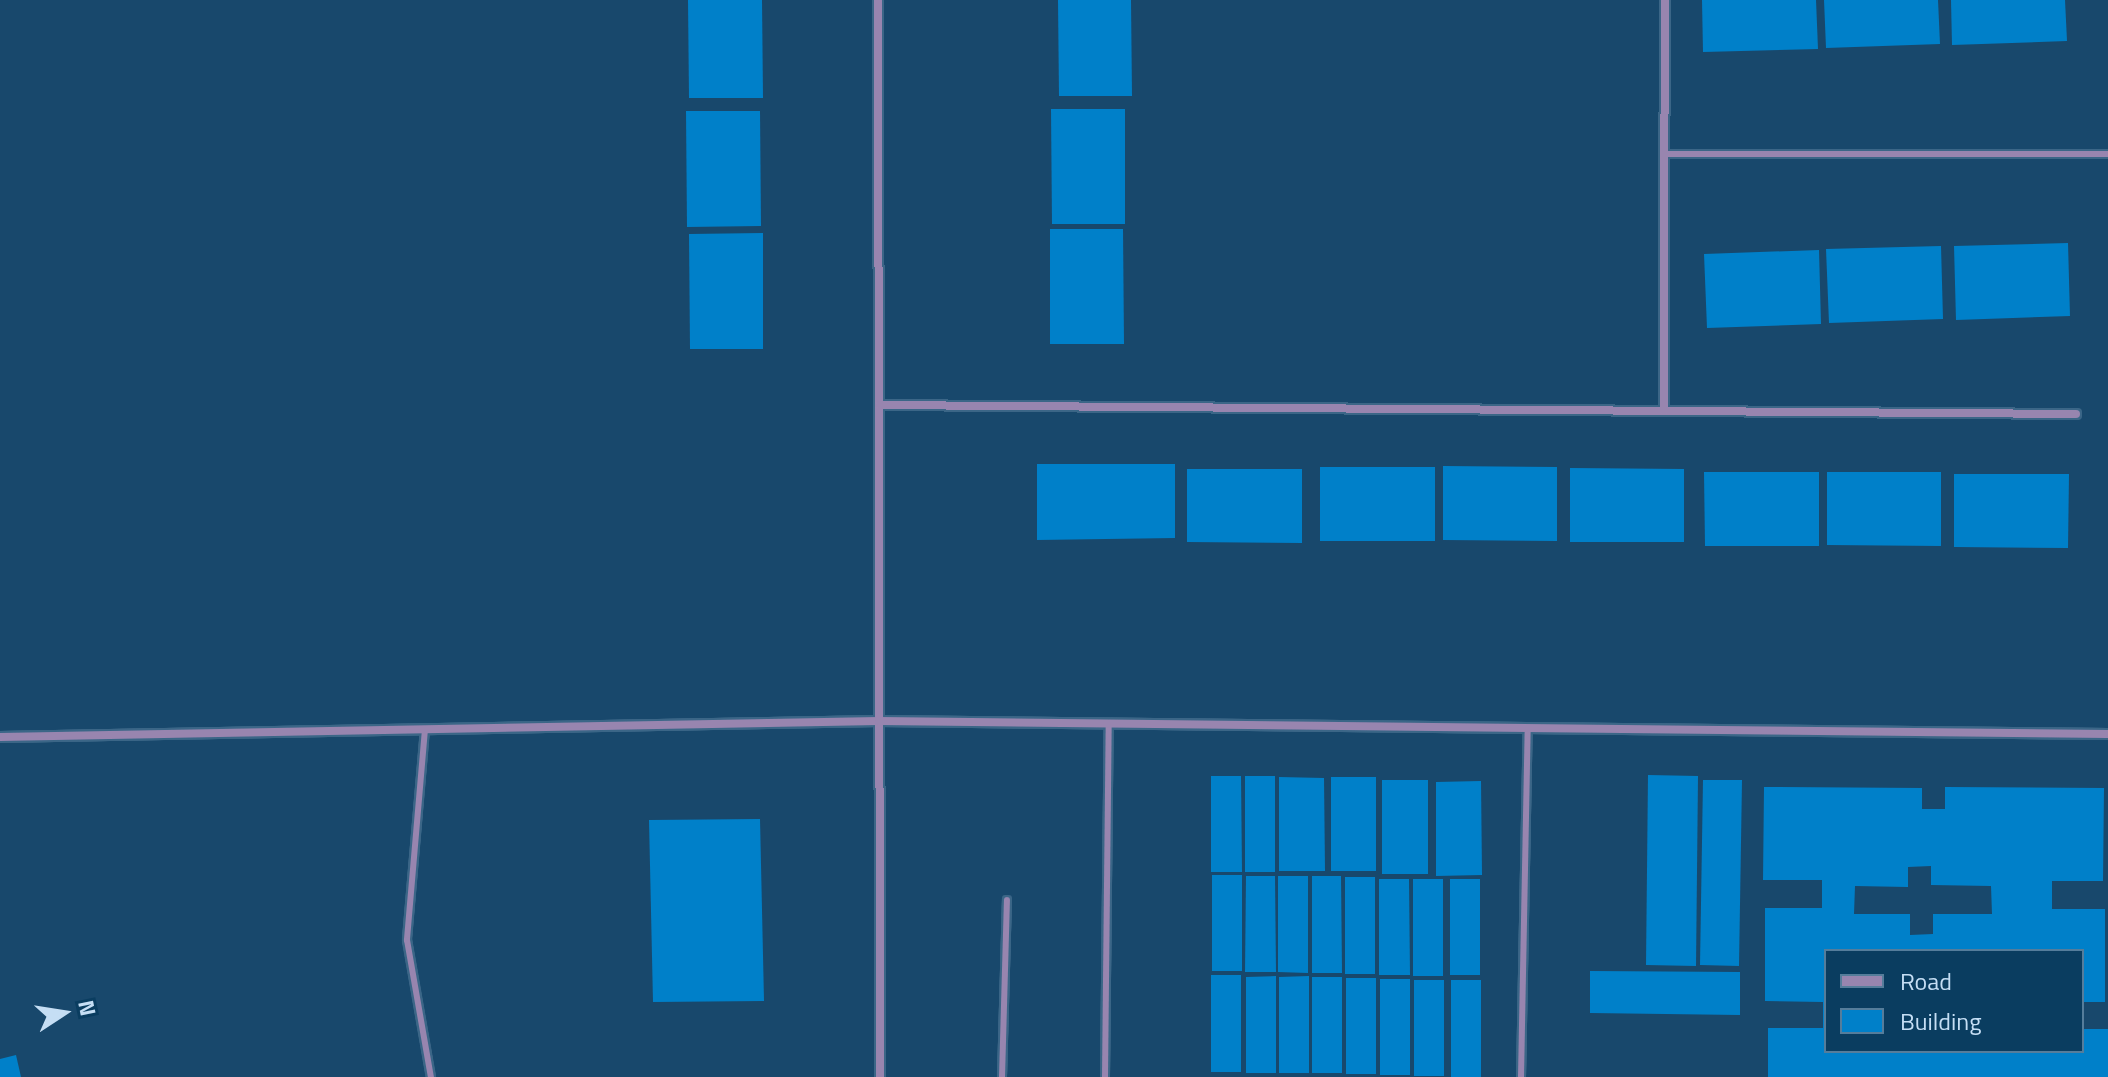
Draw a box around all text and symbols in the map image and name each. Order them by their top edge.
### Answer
legend [1824,949,2084,1053]
text: Road [1900,963,1952,999]
north arrow [24,973,104,1053]
text: N [69,997,106,1019]
text: Building [1900,1003,1982,1039]

